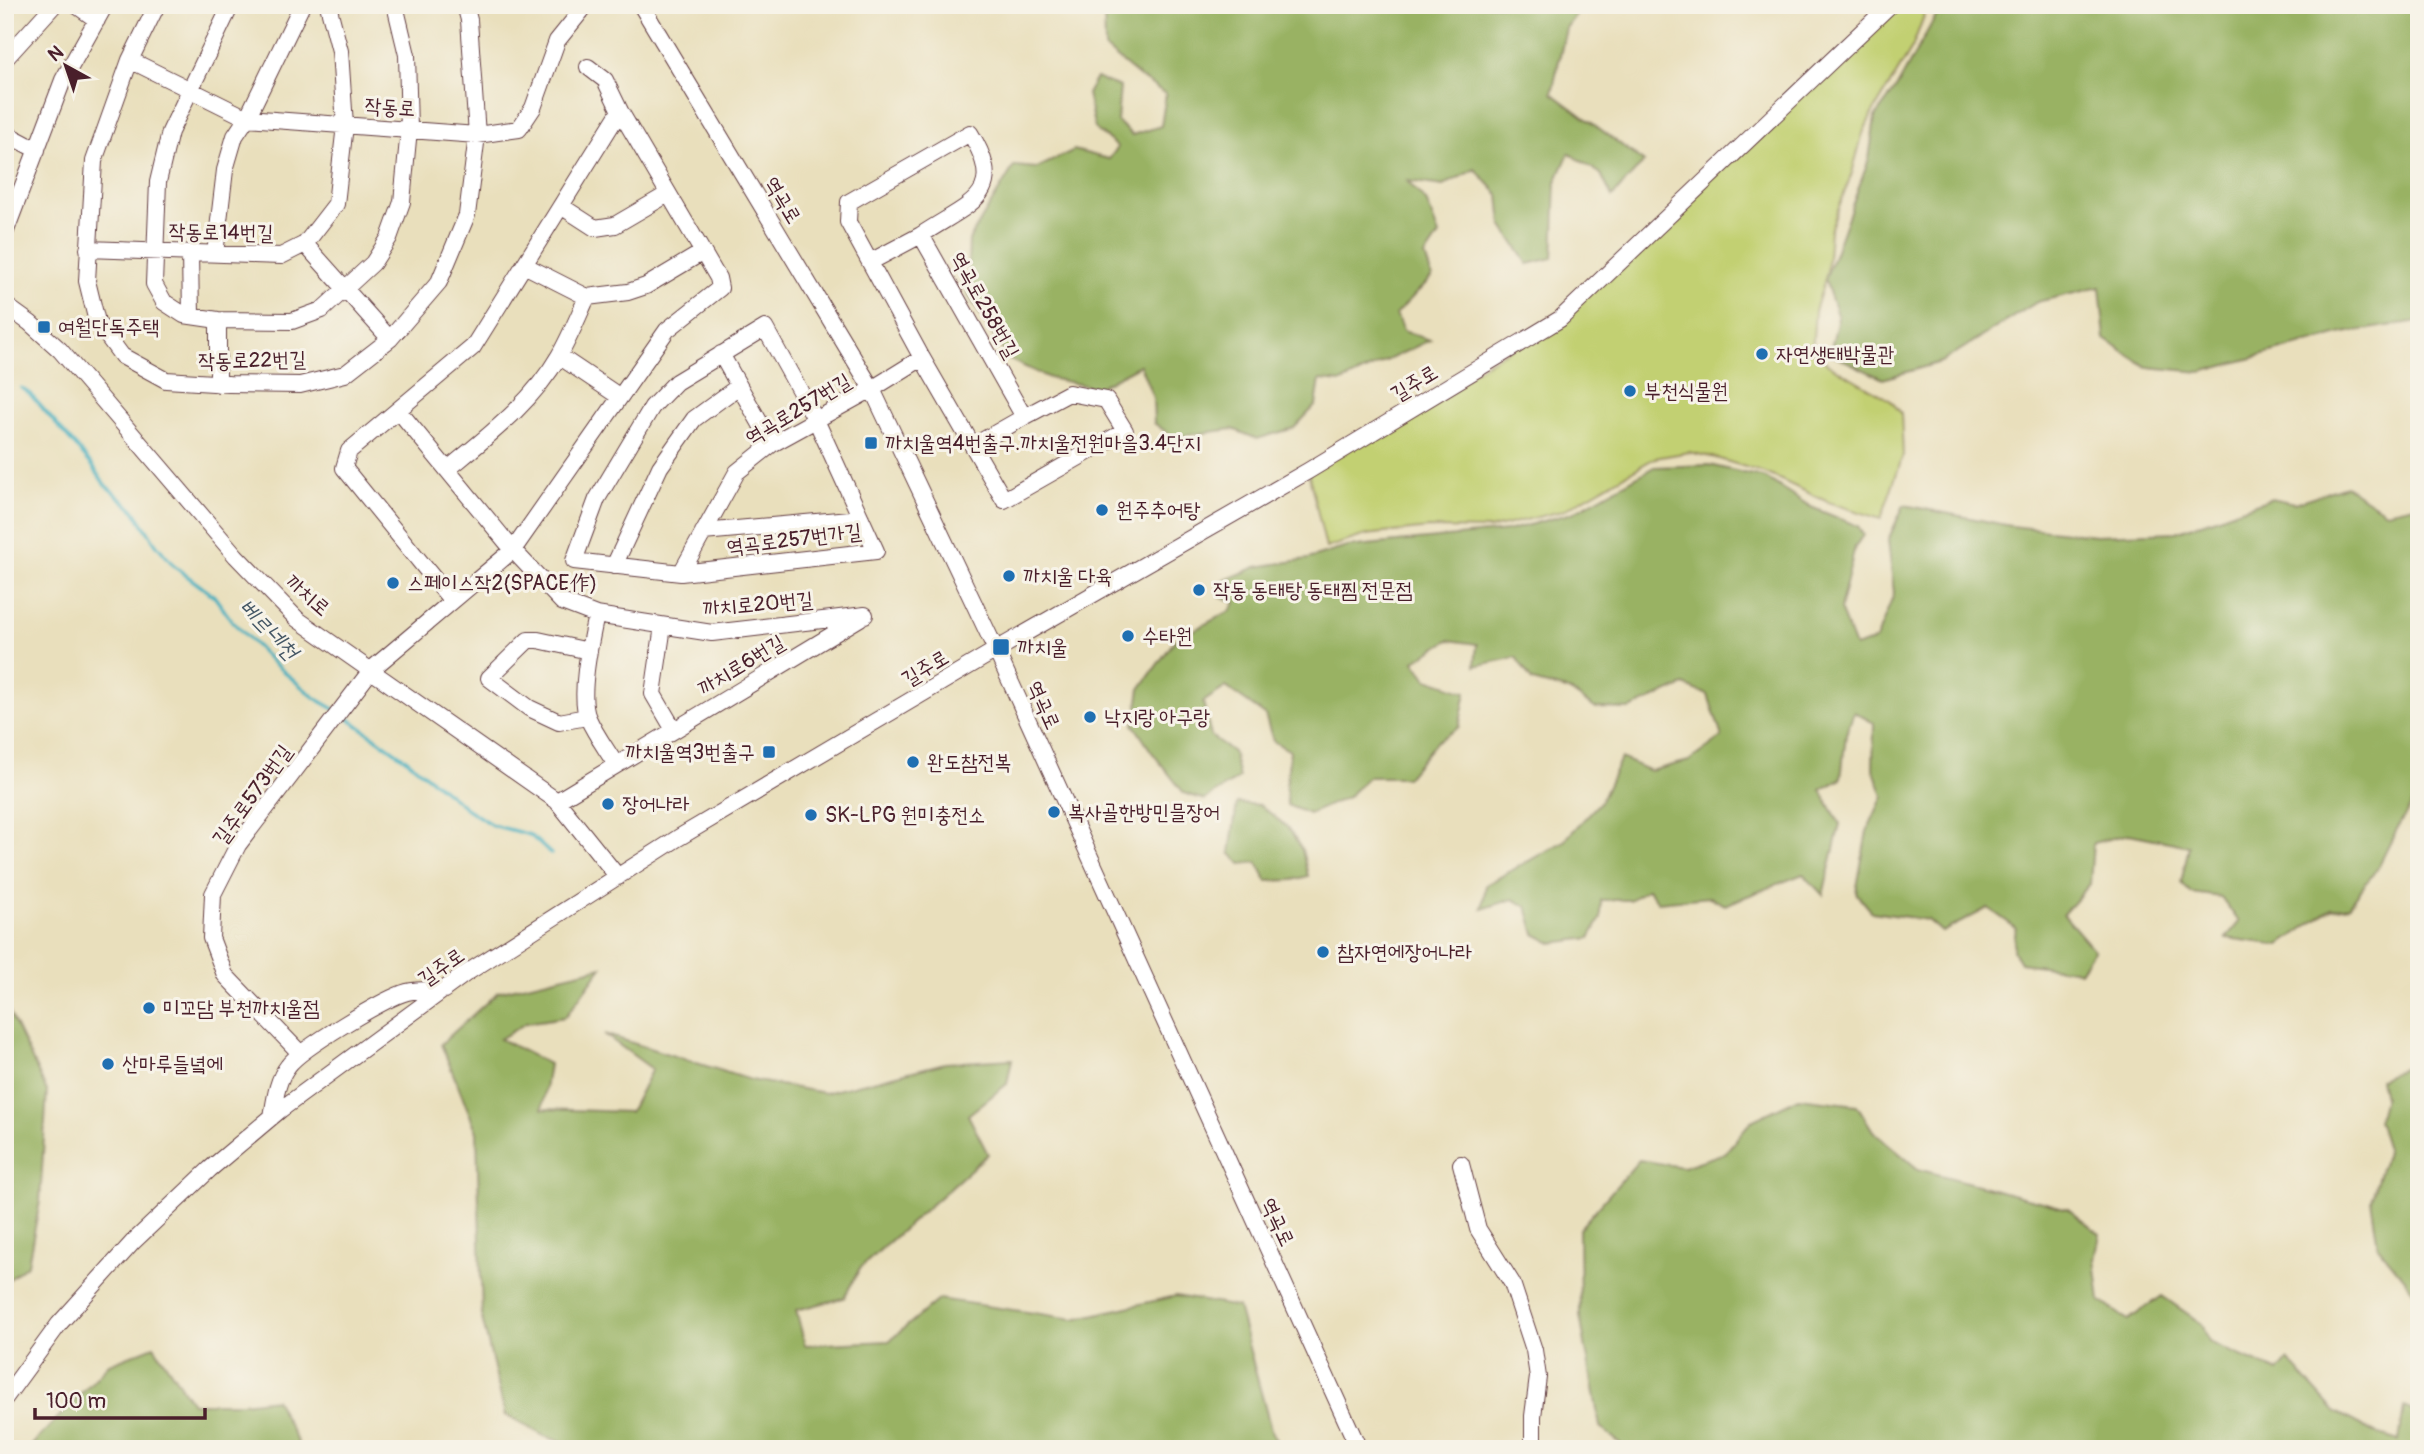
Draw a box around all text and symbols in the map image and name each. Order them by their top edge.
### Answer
north arrow [32,32,102,102]
text: N [43,40,68,67]
street label: 작동로 [364,92,416,123]
street label: 역곡로 [758,172,807,229]
street label: 작동로14번길 [168,218,274,247]
street label: 역곡로258번길 [944,247,1025,364]
place label: 여월단독주택 [58,314,159,341]
marker: 여월단독주택 [36,319,52,335]
place label: 자연생태박물관 [1776,341,1894,368]
street label: 작동로22번길 [198,346,306,375]
marker: 자연생태박물관 [1754,346,1770,362]
street label: 길주로 [1386,359,1443,408]
street label: 역곡로257번길 [740,367,856,452]
place label: 부천식물원 [1644,378,1729,405]
marker: 부천식물원 [1622,383,1638,399]
place label: 까치울역4번출구.까치울전원마을3.4단지 [885,430,1201,457]
marker: 까치울역4번출구.까치울전원마을3.4단지 [863,435,879,451]
place label: 원주추어탕 [1116,497,1201,524]
marker: 원주추어탕 [1094,502,1110,518]
street label: 역곡로257번가길 [725,518,863,561]
place label: 까치울 다육 [1023,563,1112,590]
marker: 까치울 다육 [1001,568,1017,584]
street label: 까치로 [280,569,336,622]
place label: 스페이스작2(SPACE作) [407,570,597,597]
marker: 스페이스작2(SPACE作) [385,575,401,591]
place label: 작동 동태탕 동태찜 전문점 [1213,577,1413,604]
marker: 작동 동태탕 동태찜 전문점 [1191,582,1207,598]
street label: 까치로20번길 [702,586,814,623]
water label: 베르네천 [232,593,307,668]
place label: 수타원 [1142,623,1193,650]
marker: 수타원 [1120,628,1136,644]
street label: 까치로6번길 [693,629,790,702]
place label: 까치울 [1017,634,1068,661]
marker: 까치울 [991,637,1011,657]
street label: 길주로 [897,644,954,693]
street label: 역곡로 [1021,677,1066,734]
place label: 낙지랑 아구랑 [1104,704,1210,731]
marker: 낙지랑 아구랑 [1082,709,1098,725]
street label: 길주로573번길 [207,739,298,851]
place label: 까치울역3번출구 [625,739,755,766]
marker: 까치울역3번출구 [761,744,777,760]
place label: 완도참전복 [927,749,1012,776]
marker: 완도참전복 [905,754,921,770]
place label: 장어나라 [622,791,690,818]
marker: 장어나라 [600,796,616,812]
place label: 복사골한방민믈장어 [1068,799,1220,826]
place label: SK-LPG 원미충전소 [825,802,985,829]
marker: 복사골한방민믈장어 [1046,804,1062,820]
marker: SK-LPG 원미충전소 [803,807,819,823]
place label: 참자연에장어나라 [1337,939,1472,966]
street label: 길주로 [413,942,470,993]
marker: 참자연에장어나라 [1315,944,1331,960]
place label: 미꼬담 부천까치울점 [163,995,320,1022]
marker: 미꼬담 부천까치울점 [141,1000,157,1016]
place label: 산마루들녘에 [122,1051,223,1078]
marker: 산마루들녘에 [100,1056,116,1072]
street label: 역곡로 [1255,1194,1300,1251]
scale bar [35,1377,205,1421]
text: 100 m [46,1388,106,1415]

